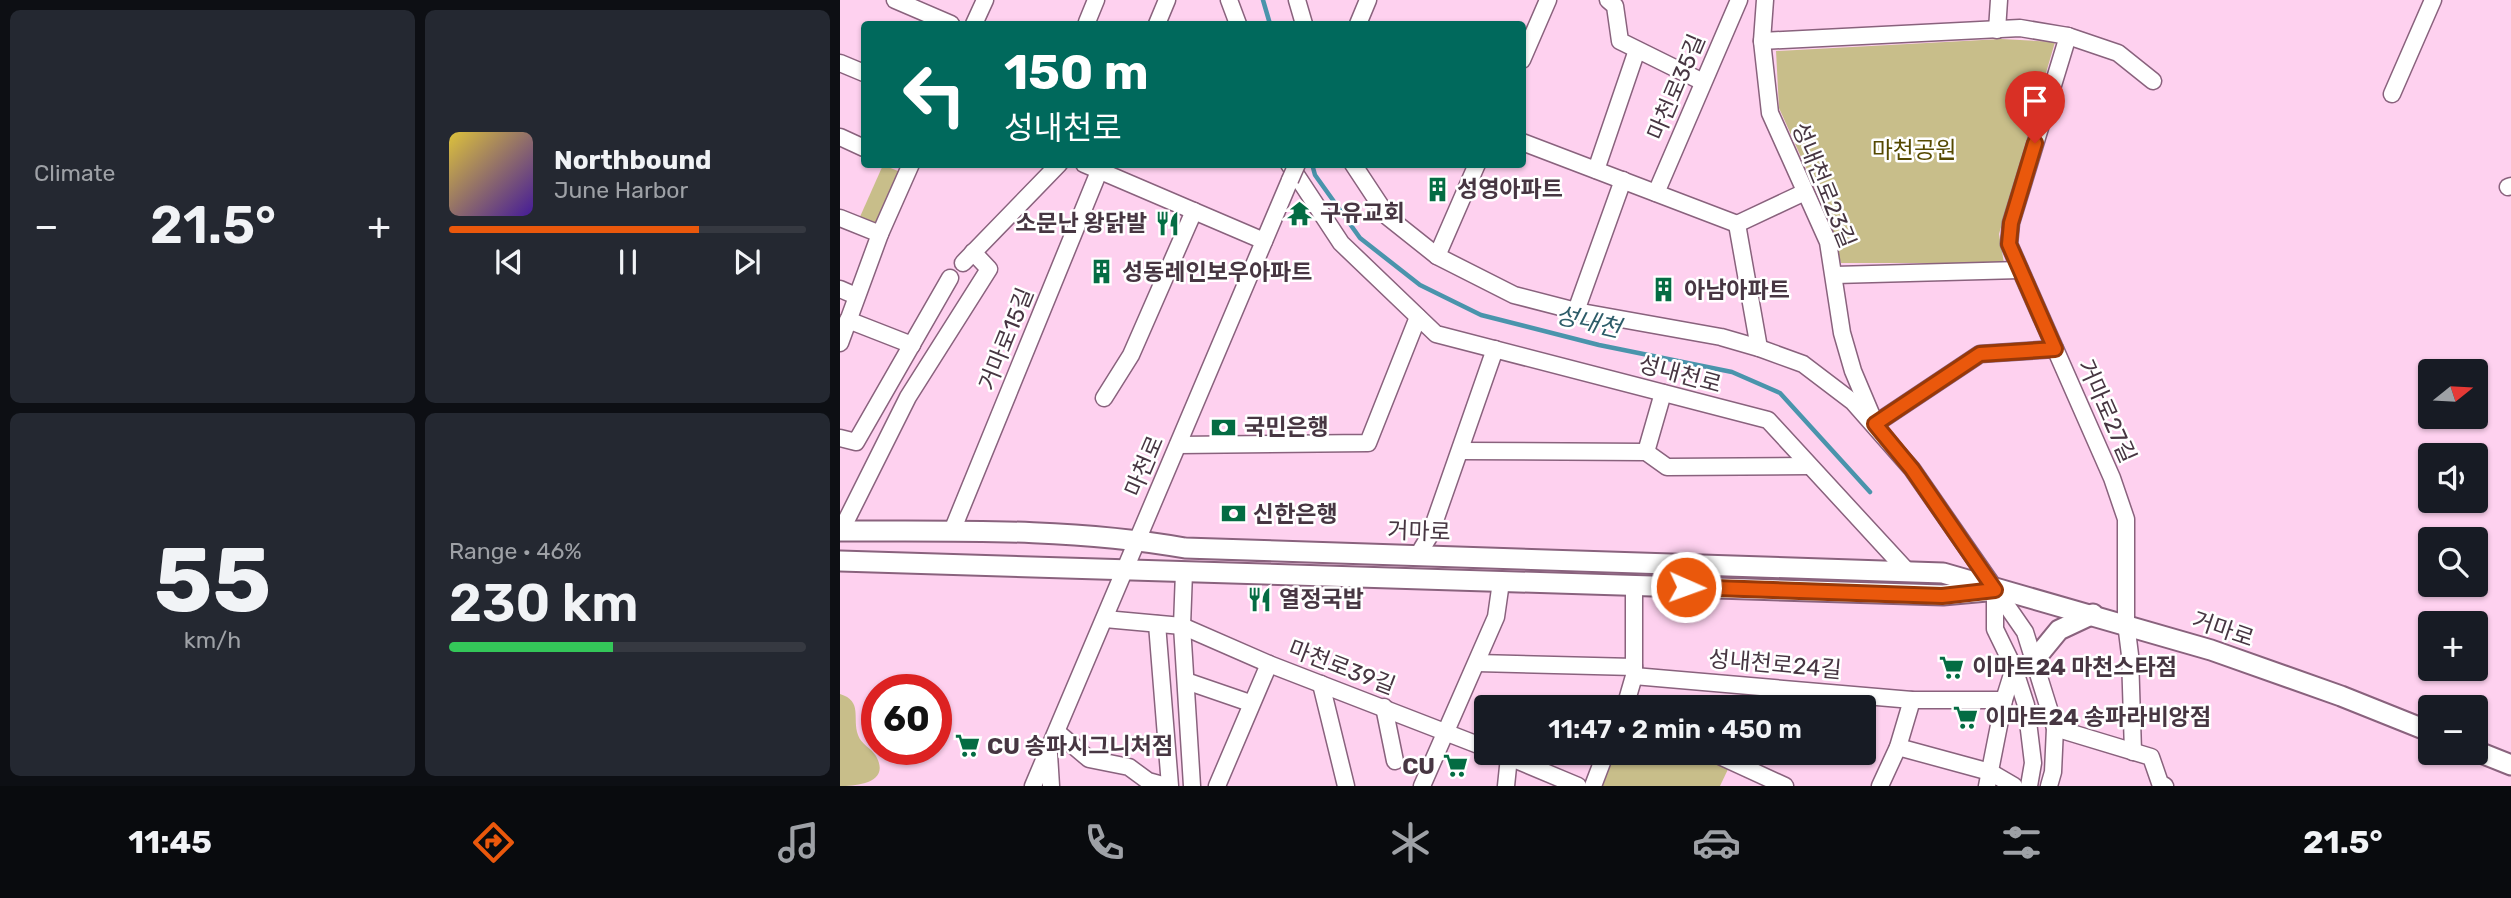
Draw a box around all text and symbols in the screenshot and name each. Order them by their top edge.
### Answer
street label: 마천로35길 [1641,30,1711,144]
text: 150 m [1004,43,1149,101]
icon: left [889,49,980,140]
pin [2005,71,2065,143]
icon: arrive [2016,82,2054,120]
text: 성내천로 [1004,109,1122,147]
street label: 성내천로23길 [1786,118,1862,252]
park label: 마천공원 [1872,136,1956,164]
text: Northbound [554,145,712,176]
text: Climate [34,159,115,187]
building icon: 성영아파트 [1423,175,1451,203]
place label: 성영아파트 [1457,175,1563,203]
text: June Harbor [554,176,688,204]
text: 21.5° [150,194,276,256]
temple icon: 구유교회 [1286,199,1314,227]
place label: 구유교회 [1320,199,1405,227]
text: − [34,203,59,249]
text: + [367,203,391,249]
place label: 소문난 왕닭발 [1015,209,1147,237]
restaurant icon: 소문난 왕닭발 [1153,209,1181,237]
icon: previous [490,243,528,281]
icon: pause [609,243,647,281]
icon: next [728,243,766,281]
building icon: 성동레인보우아파트 [1088,258,1116,286]
place label: 성동레인보우아파트 [1122,258,1312,286]
building icon: 아남아파트 [1650,276,1678,304]
place label: 아남아파트 [1684,276,1790,304]
street label: 거마로15길 [973,284,1039,394]
water label: 성내천 [1553,301,1626,344]
street label: 성내천로 [1635,350,1725,398]
street label: 거마로27길 [2072,355,2142,467]
north arrow [2418,359,2488,429]
map controls [2418,359,2488,765]
bank icon: 국민은행 [1210,413,1238,441]
place label: 국민은행 [1244,413,1329,441]
street label: 마천로 [1119,431,1169,501]
button: sound [2418,443,2488,513]
bank icon: 신한은행 [1219,500,1247,528]
place label: 신한은행 [1253,500,1338,528]
street label: 거마로 [1387,516,1451,546]
text: 55 [154,526,271,634]
button: search [2418,527,2488,597]
text: Range · 46% [449,537,582,565]
position arrow [1649,550,1723,624]
text: 230 km [449,572,638,634]
restaurant icon: 열정국밥 [1245,585,1273,613]
place label: 열정국밥 [1279,585,1364,613]
street label: 거마로 [2188,605,2258,653]
button: + [2418,611,2488,681]
text: km/h [184,626,241,654]
street label: 마천로39길 [1285,634,1399,700]
street label: 성내천로24길 [1707,644,1843,684]
supermarket icon: 이마트24 마천스타점 [1938,653,1966,681]
place label: 이마트24 마천스타점 [1972,653,2177,681]
speed limit sign: 60 [861,674,952,765]
button: − [2418,695,2488,765]
supermarket icon: 이마트24 송파라비앙점 [1951,703,1979,731]
place label: 이마트24 송파라비앙점 [1985,703,2211,731]
text: 11:47 · 2 min · 450 m [1548,714,1802,745]
supermarket icon: CU 송파시그니처점 [953,732,981,760]
place label: CU 송파시그니처점 [987,732,1173,760]
place label: CU [1402,752,1435,780]
supermarket icon: CU [1441,752,1469,780]
icon: directions [469,818,518,867]
icon: music [774,818,823,867]
icon: phone [1080,818,1129,867]
icon: climate [1386,818,1435,867]
icon: car [1692,818,1741,867]
icon: filters [1997,818,2046,867]
text: 11:45 [128,823,212,861]
text: 21.5° [2303,823,2383,861]

